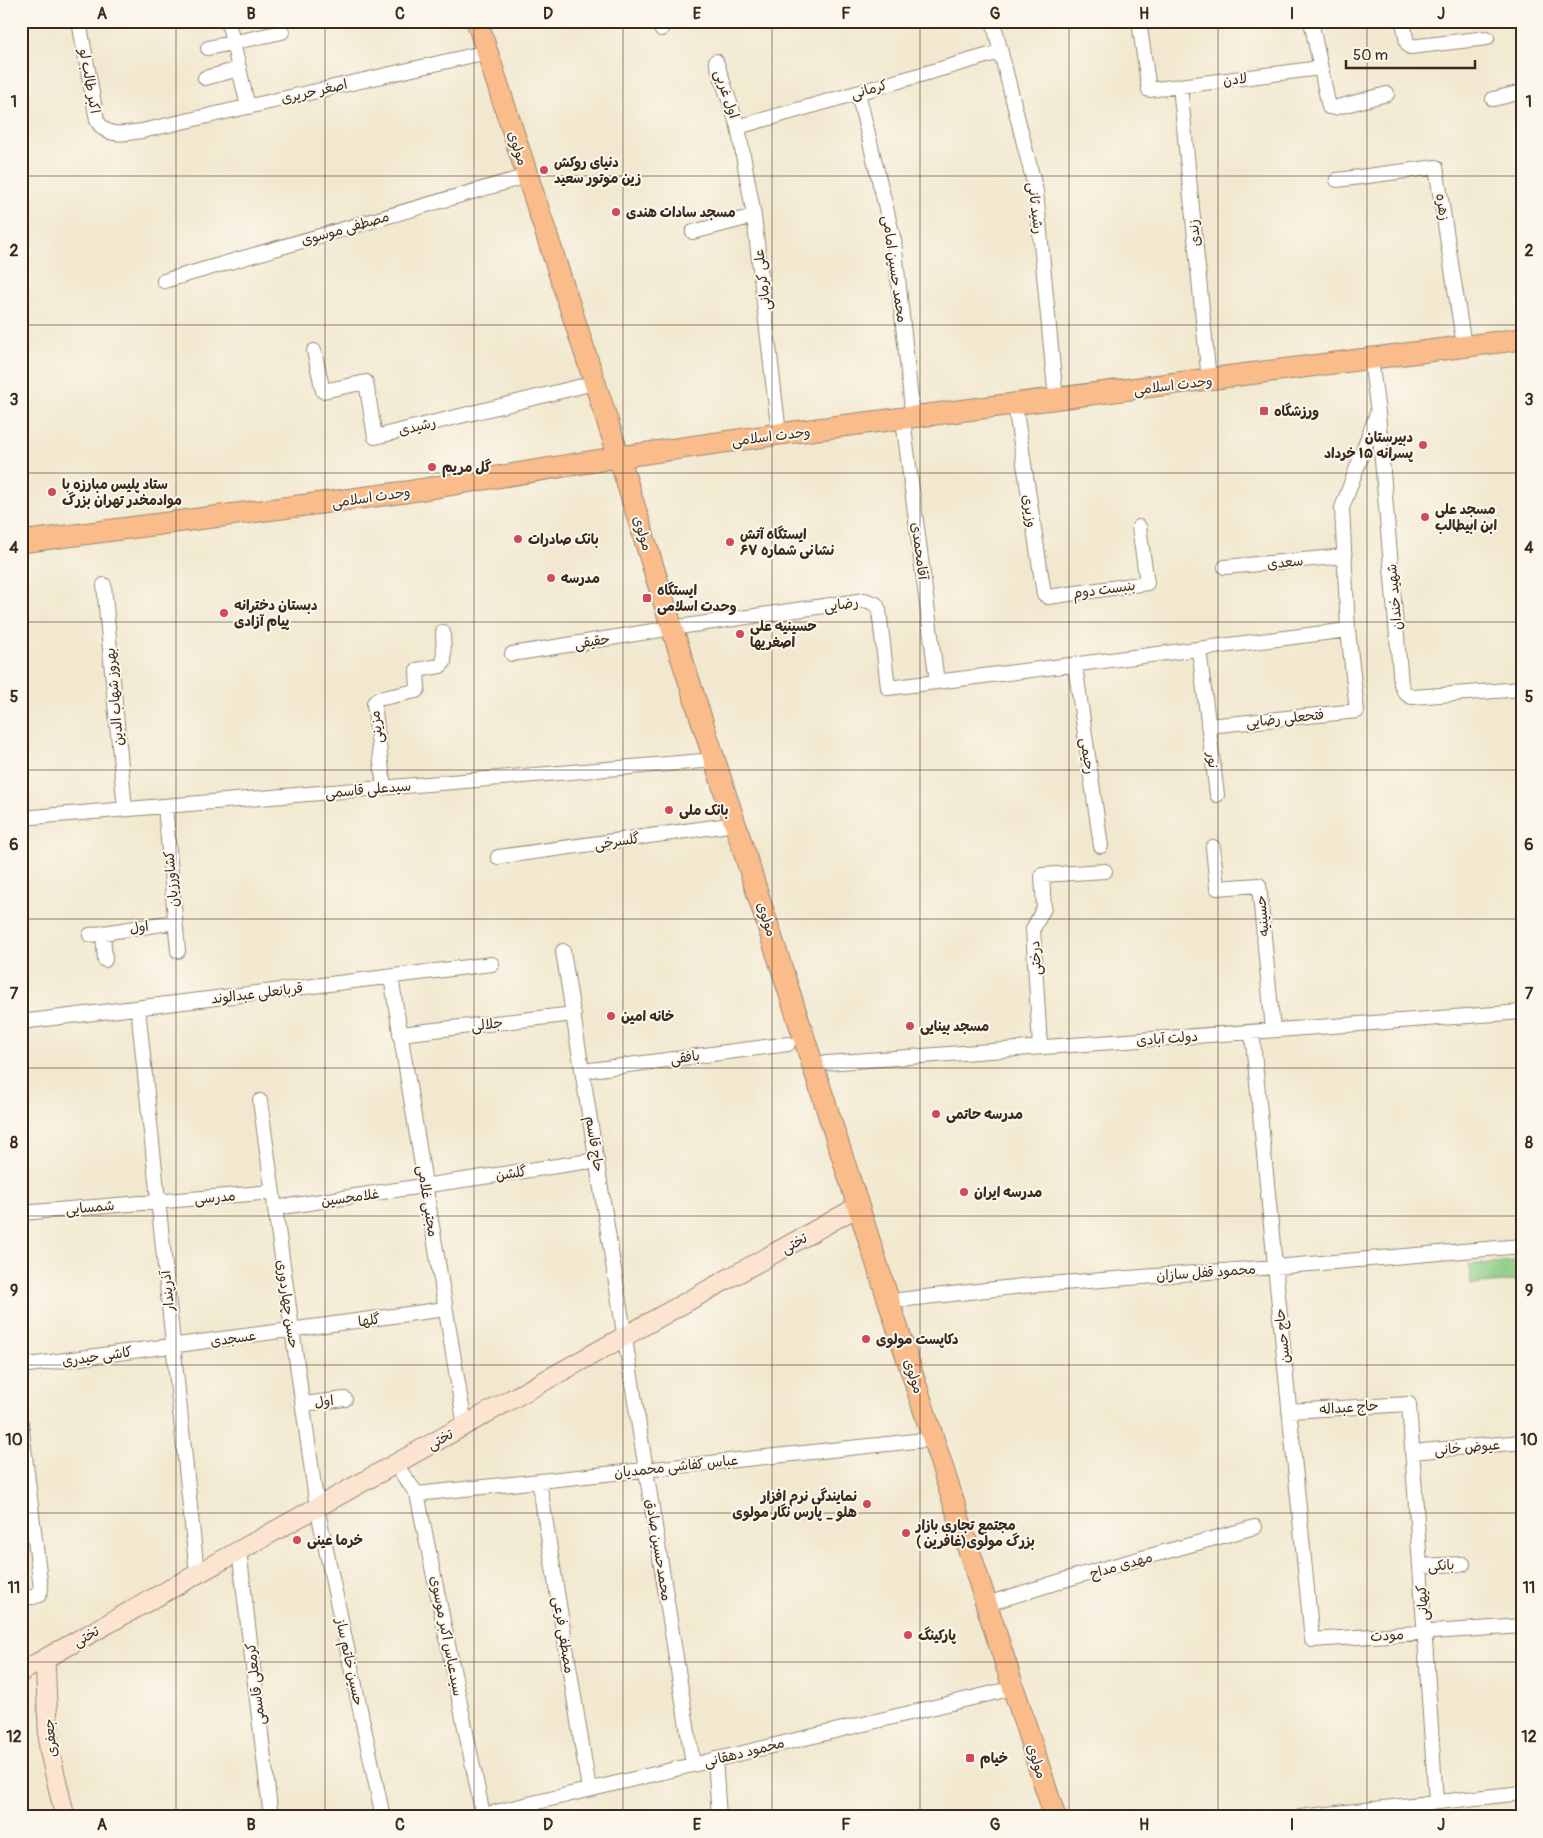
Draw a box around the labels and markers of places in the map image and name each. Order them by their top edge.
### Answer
place label: دنیای روکش زین موتور سعید [554,154,641,188]
marker: دنیای روکش زین موتور سعید [538,164,550,176]
place label: مسجد سادات هندی [626,204,736,221]
marker: مسجد سادات هندی [610,206,622,218]
place label: ورزشگاه [1274,402,1319,420]
marker: ورزشگاه [1258,405,1270,417]
place label: دبیرستان پسرانه ۱۵ خرداد [1324,429,1413,462]
marker: دبیرستان پسرانه ۱۵ خرداد [1417,439,1429,451]
place label: گل مریم [442,458,492,478]
marker: گل مریم [426,461,438,473]
place label: ستاد پلیس مبارزه با موادمخدر تهران بزرگ [62,476,182,509]
marker: ستاد پلیس مبارزه با موادمخدر تهران بزرگ [46,486,58,498]
place label: مسجد علی ابن ابیطالب [1435,501,1497,534]
marker: مسجد علی ابن ابیطالب [1419,511,1431,523]
place label: ایستگاه آتش نشانی شماره ۶۷ [740,525,834,559]
place label: بانک صادرات [528,531,599,548]
marker: بانک صادرات [512,533,524,545]
marker: ایستگاه آتش نشانی شماره ۶۷ [724,536,736,548]
place label: مدرسه [561,570,600,587]
marker: مدرسه [545,572,557,584]
place label: ایستگاه وحدت اسلامی [657,581,737,615]
marker: ایستگاه وحدت اسلامی [641,592,653,604]
place label: دبستان دخترانه پیام آزادی [234,597,318,632]
marker: دبستان دخترانه پیام آزادی [218,607,230,619]
place label: حسینیه علی اصغریها [750,618,817,651]
marker: حسینیه علی اصغریها [734,628,746,640]
place label: بانک ملی [679,802,728,819]
marker: بانک ملی [663,804,675,816]
place label: خانه امین [621,1008,674,1025]
marker: خانه امین [605,1010,617,1022]
place label: مسجد بینایی [920,1018,989,1035]
marker: مسجد بینایی [904,1020,916,1032]
place label: مدرسه حاتمی [946,1106,1023,1123]
marker: مدرسه حاتمی [930,1108,942,1120]
place label: مدرسه ایران [974,1184,1042,1201]
marker: مدرسه ایران [958,1186,970,1198]
place label: دکاپست مولوی [876,1331,959,1349]
marker: دکاپست مولوی [860,1333,872,1345]
place label: نمایندگی نرم افزار هلو _ پارس نگار مولوی [732,1487,857,1522]
marker: نمایندگی نرم افزار هلو _ پارس نگار مولوی [861,1498,873,1510]
place label: مجتمع تجاری بازار بزرگ مولوی(غافرین ) [914,1517,1035,1551]
marker: مجتمع تجاری بازار بزرگ مولوی(غافرین ) [900,1527,912,1539]
place label: خرما عینی [307,1532,363,1549]
marker: خرما عینی [291,1534,303,1546]
place label: پارکینگ [918,1626,956,1644]
marker: پارکینگ [902,1629,914,1641]
place label: خیام [980,1750,1008,1769]
marker: خیام [964,1752,976,1764]

